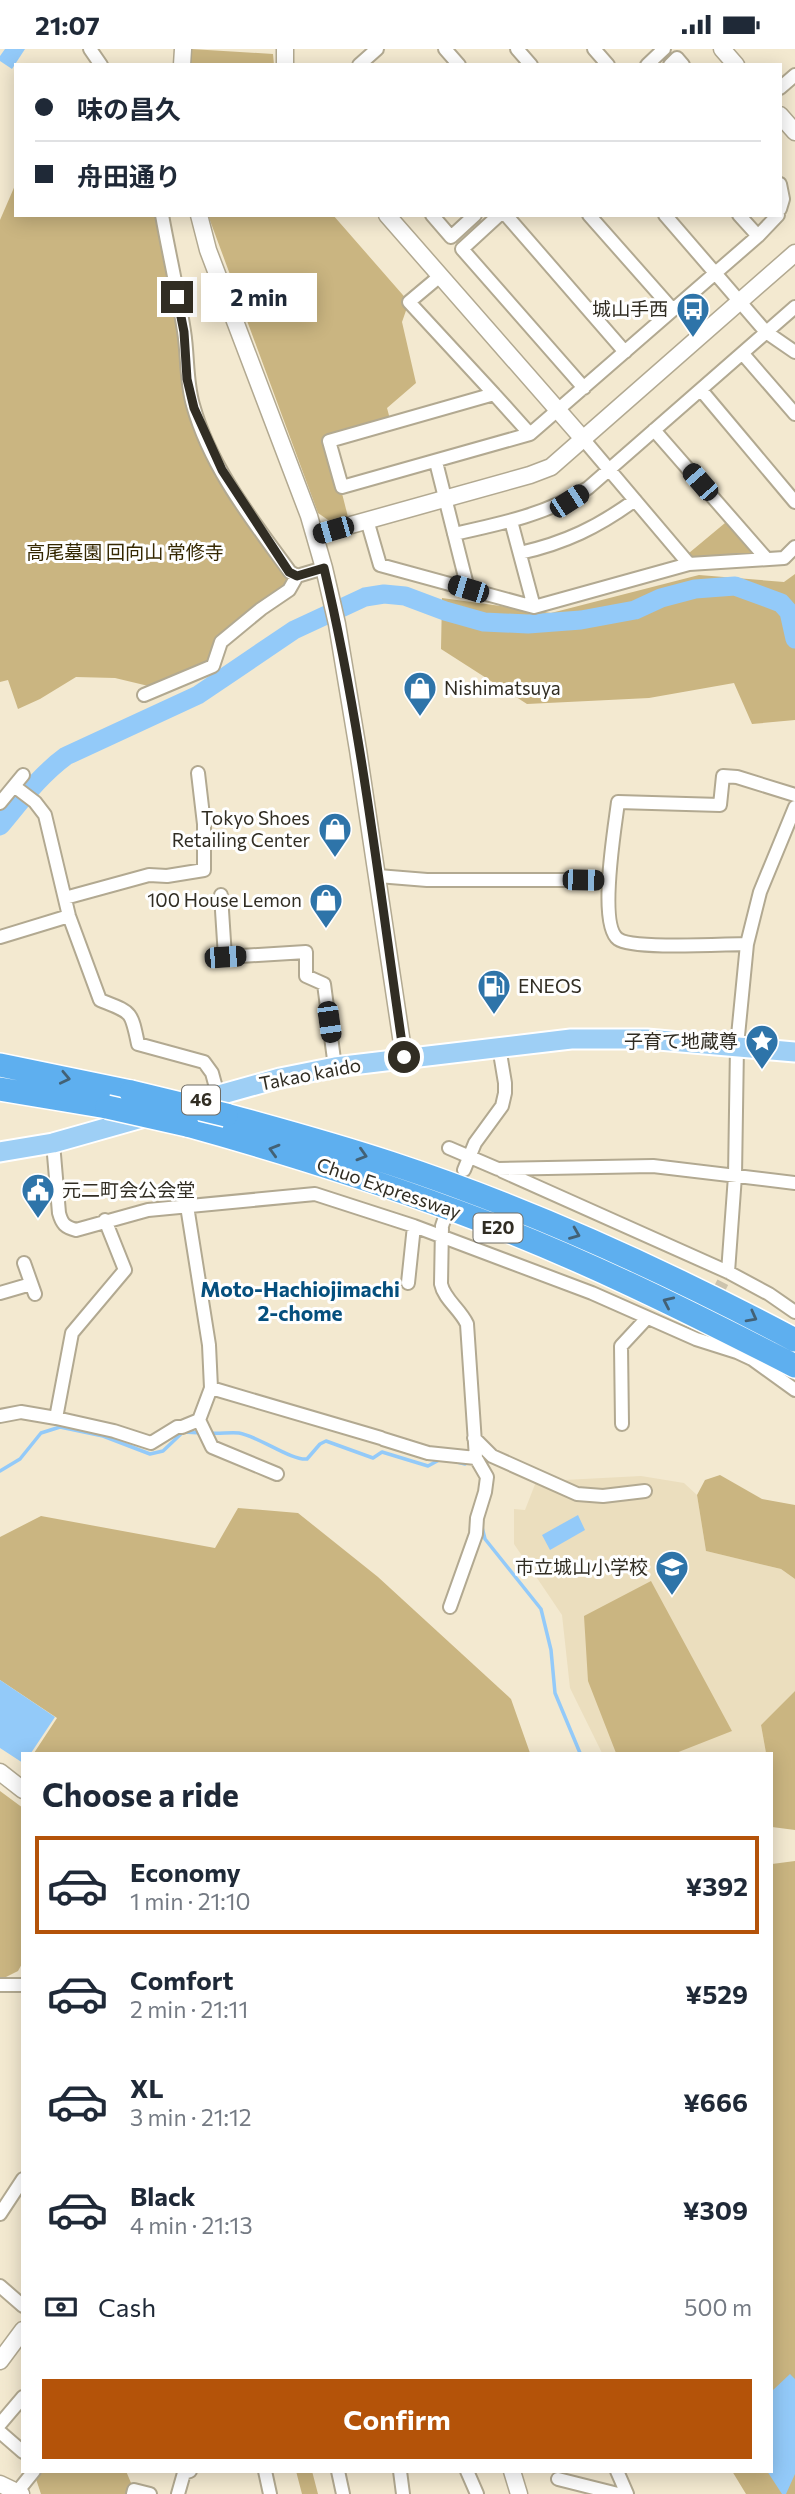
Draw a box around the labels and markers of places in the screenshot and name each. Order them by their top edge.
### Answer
bus stop icon: 城山手西 [674,290,712,339]
place label: 城山手西 [592,297,668,320]
shop icon: Nishimatsuya [401,669,439,718]
place label: Nishimatsuya [444,676,561,699]
place label: Tokyo Shoes Retailing Center [172,806,310,851]
shop icon: Tokyo Shoes Retailing Center [316,810,354,859]
shop icon: 100 House Lemon [307,881,345,930]
place label: 100 House Lemon [147,888,302,911]
fuel station icon: ENEOS [475,967,513,1016]
place label: ENEOS [518,974,582,997]
place icon: 子育て地蔵尊 [743,1022,781,1071]
place label: 子育て地蔵尊 [624,1029,738,1052]
public building icon: 元二町会公会堂 [19,1171,57,1220]
place label: 元二町会公会堂 [62,1178,195,1201]
school or university icon: 市立城山小学校 [653,1548,691,1597]
place label: 市立城山小学校 [515,1555,648,1578]

